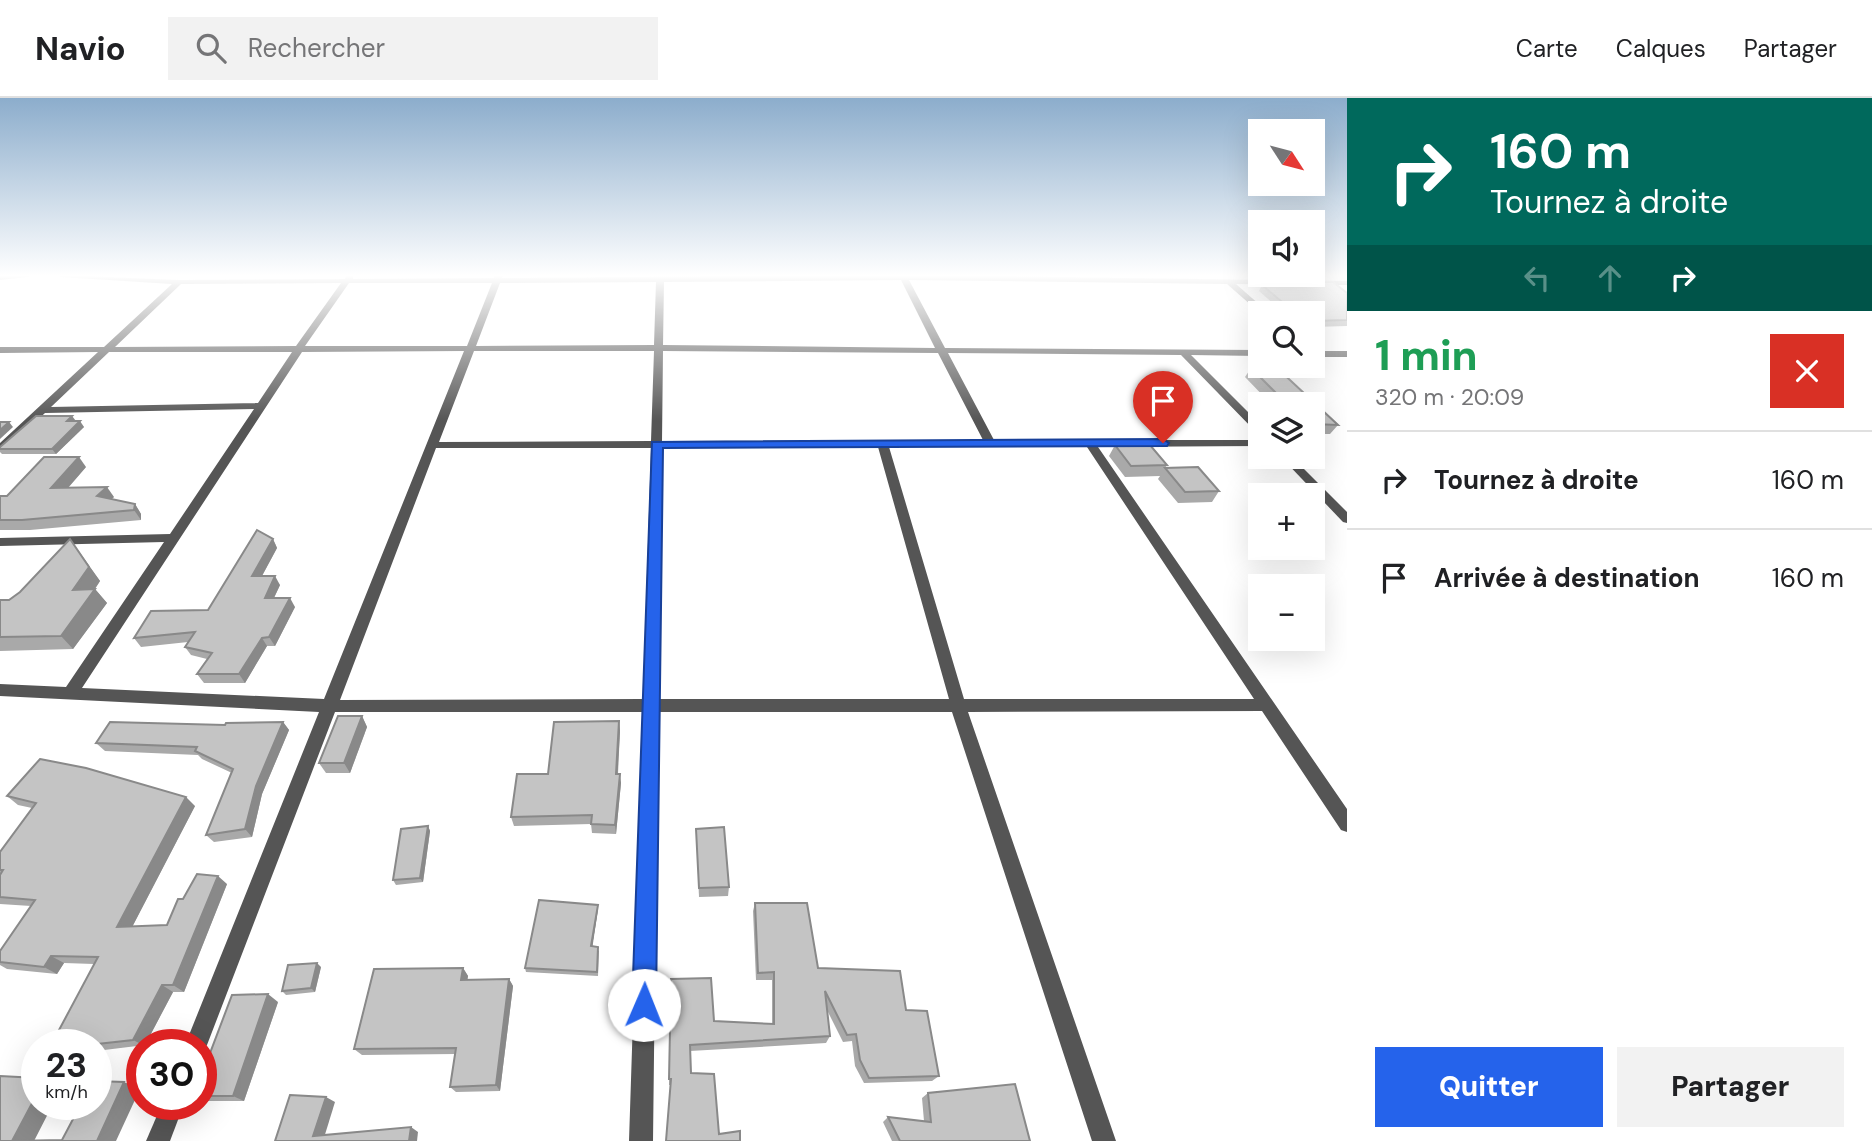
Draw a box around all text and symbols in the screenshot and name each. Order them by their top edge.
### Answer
search box [168,17,658,80]
text: Navio [35,27,126,70]
icon: search [192,29,230,67]
text: Rechercher [248,31,385,65]
text: Carte [1516,33,1578,64]
text: Calques [1616,33,1706,64]
text: Partager [1744,33,1837,64]
north arrow [1248,119,1325,196]
map controls [1248,119,1325,651]
text: 160 m [1490,119,1631,183]
icon: right [1375,126,1466,217]
text: Tournez à droite [1490,181,1728,223]
button: sound [1248,210,1325,287]
icon: left [1518,259,1556,297]
icon: ahead [1591,259,1629,297]
icon: right [1664,259,1702,297]
button: search [1248,301,1325,378]
text: 1 min [1375,328,1478,383]
button: close [1770,334,1844,408]
pin [1133,371,1193,443]
icon: arrive [1144,382,1182,420]
text: 320 m · 20:09 [1375,382,1524,412]
button: layers [1248,392,1325,469]
icon: right [1375,461,1413,499]
text: Tournez à droite [1434,463,1639,497]
text: 160 m [1772,463,1844,497]
button: + [1248,483,1325,560]
icon: arrive [1375,559,1413,597]
text: Arrivée à destination [1434,561,1700,595]
text: 160 m [1772,561,1844,595]
button: − [1248,574,1325,651]
position arrow [607,968,681,1042]
speed limit sign: 30 [126,1029,217,1120]
text: 23 [46,1042,87,1088]
button: Quitter [1375,1047,1603,1127]
button: Partager [1617,1047,1844,1127]
text: km/h [45,1080,88,1104]

